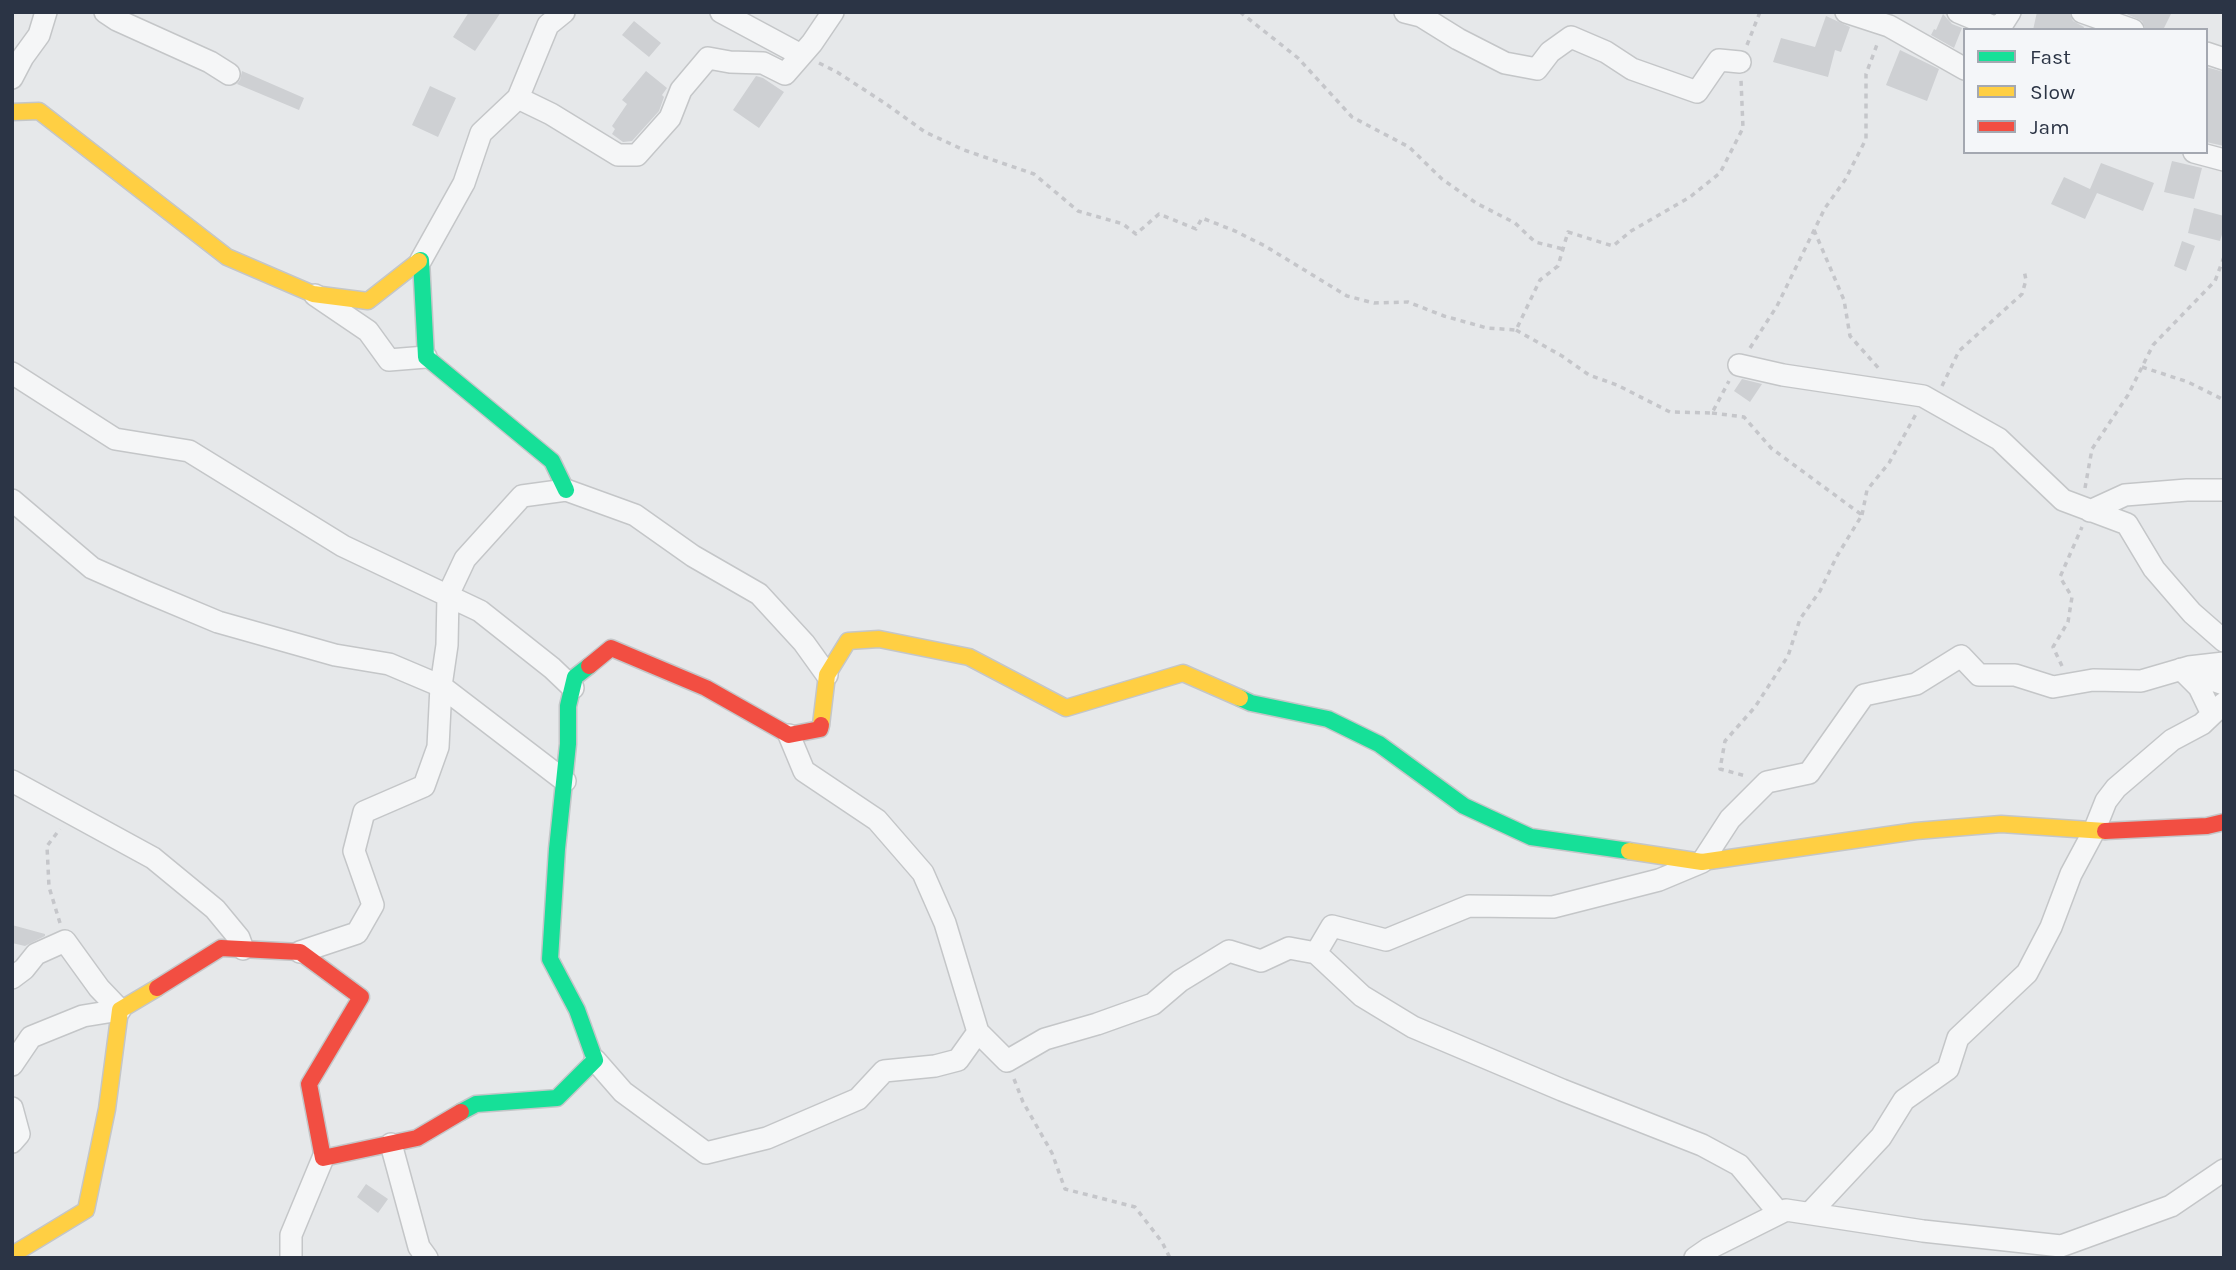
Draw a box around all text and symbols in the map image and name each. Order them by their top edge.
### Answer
legend [1963,28,2208,154]
text: Fast [2030,45,2071,69]
text: Slow [2030,80,2075,104]
text: Jam [2030,115,2070,139]

